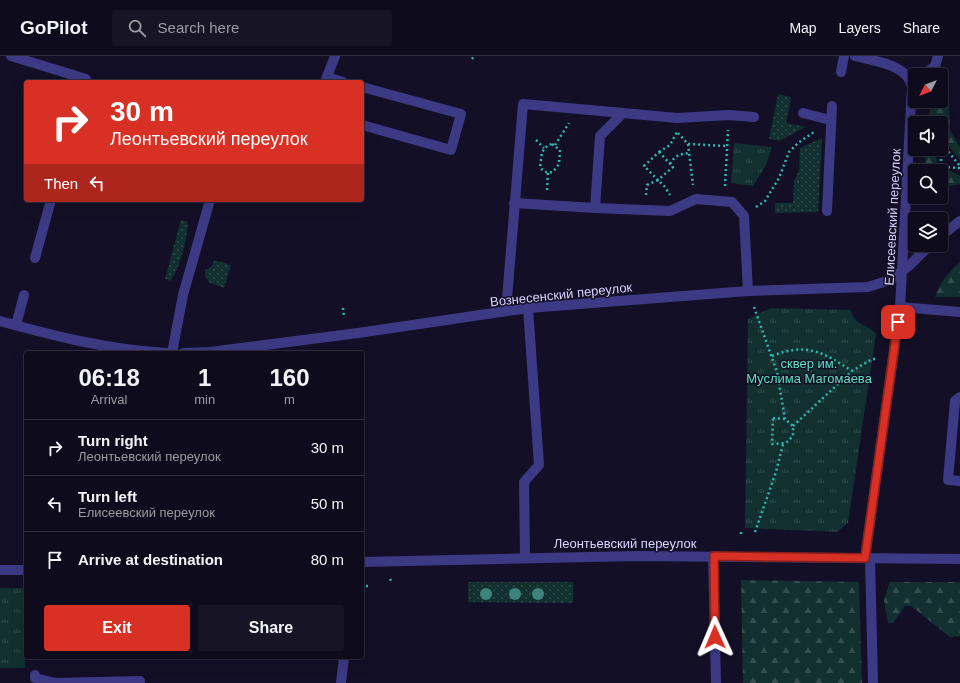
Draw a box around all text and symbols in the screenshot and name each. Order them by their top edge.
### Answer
search box [112,10,392,46]
text: GoPilot [20,17,88,38]
icon: search [126,17,148,39]
text: Search here [158,19,239,36]
text: Map [789,20,817,36]
text: Layers [839,20,881,36]
text: Share [903,20,940,36]
north arrow [908,68,948,108]
map controls [908,68,948,252]
icon: right [44,96,96,148]
text: 30 m [110,96,174,127]
button: sound [908,116,948,156]
text: Леонтьевский переулок [110,129,308,149]
street label: Елисеевский переулок [881,148,904,286]
button: search [908,164,948,204]
icon: left [86,172,108,194]
text: Then [44,175,78,192]
button: layers [908,212,948,252]
street label: Вознесенский переулок [489,280,633,309]
pin [881,305,915,339]
icon: arrive [887,311,909,333]
park label: сквер им. Муслима Магомаева [746,356,873,386]
text: 06:18 [78,364,140,391]
text: 1 [198,364,211,391]
text: 160 [270,364,310,391]
text: Arrival [91,392,128,407]
text: min [194,392,215,407]
text: m [284,392,295,407]
text: Turn right [78,432,148,449]
icon: right [44,437,66,459]
text: 30 m [311,439,344,456]
text: Леонтьевский переулок [78,449,221,464]
text: Turn left [78,488,137,505]
icon: left [44,493,66,515]
text: 50 m [311,495,344,512]
text: Елисеевский переулок [78,505,215,520]
street label: Леонтьевский переулок [554,536,697,551]
icon: arrive [44,549,66,571]
text: Arrive at destination [78,551,223,568]
text: 80 m [311,551,344,568]
button: Exit [44,605,190,651]
button: Share [198,605,344,651]
position arrow [694,616,736,658]

